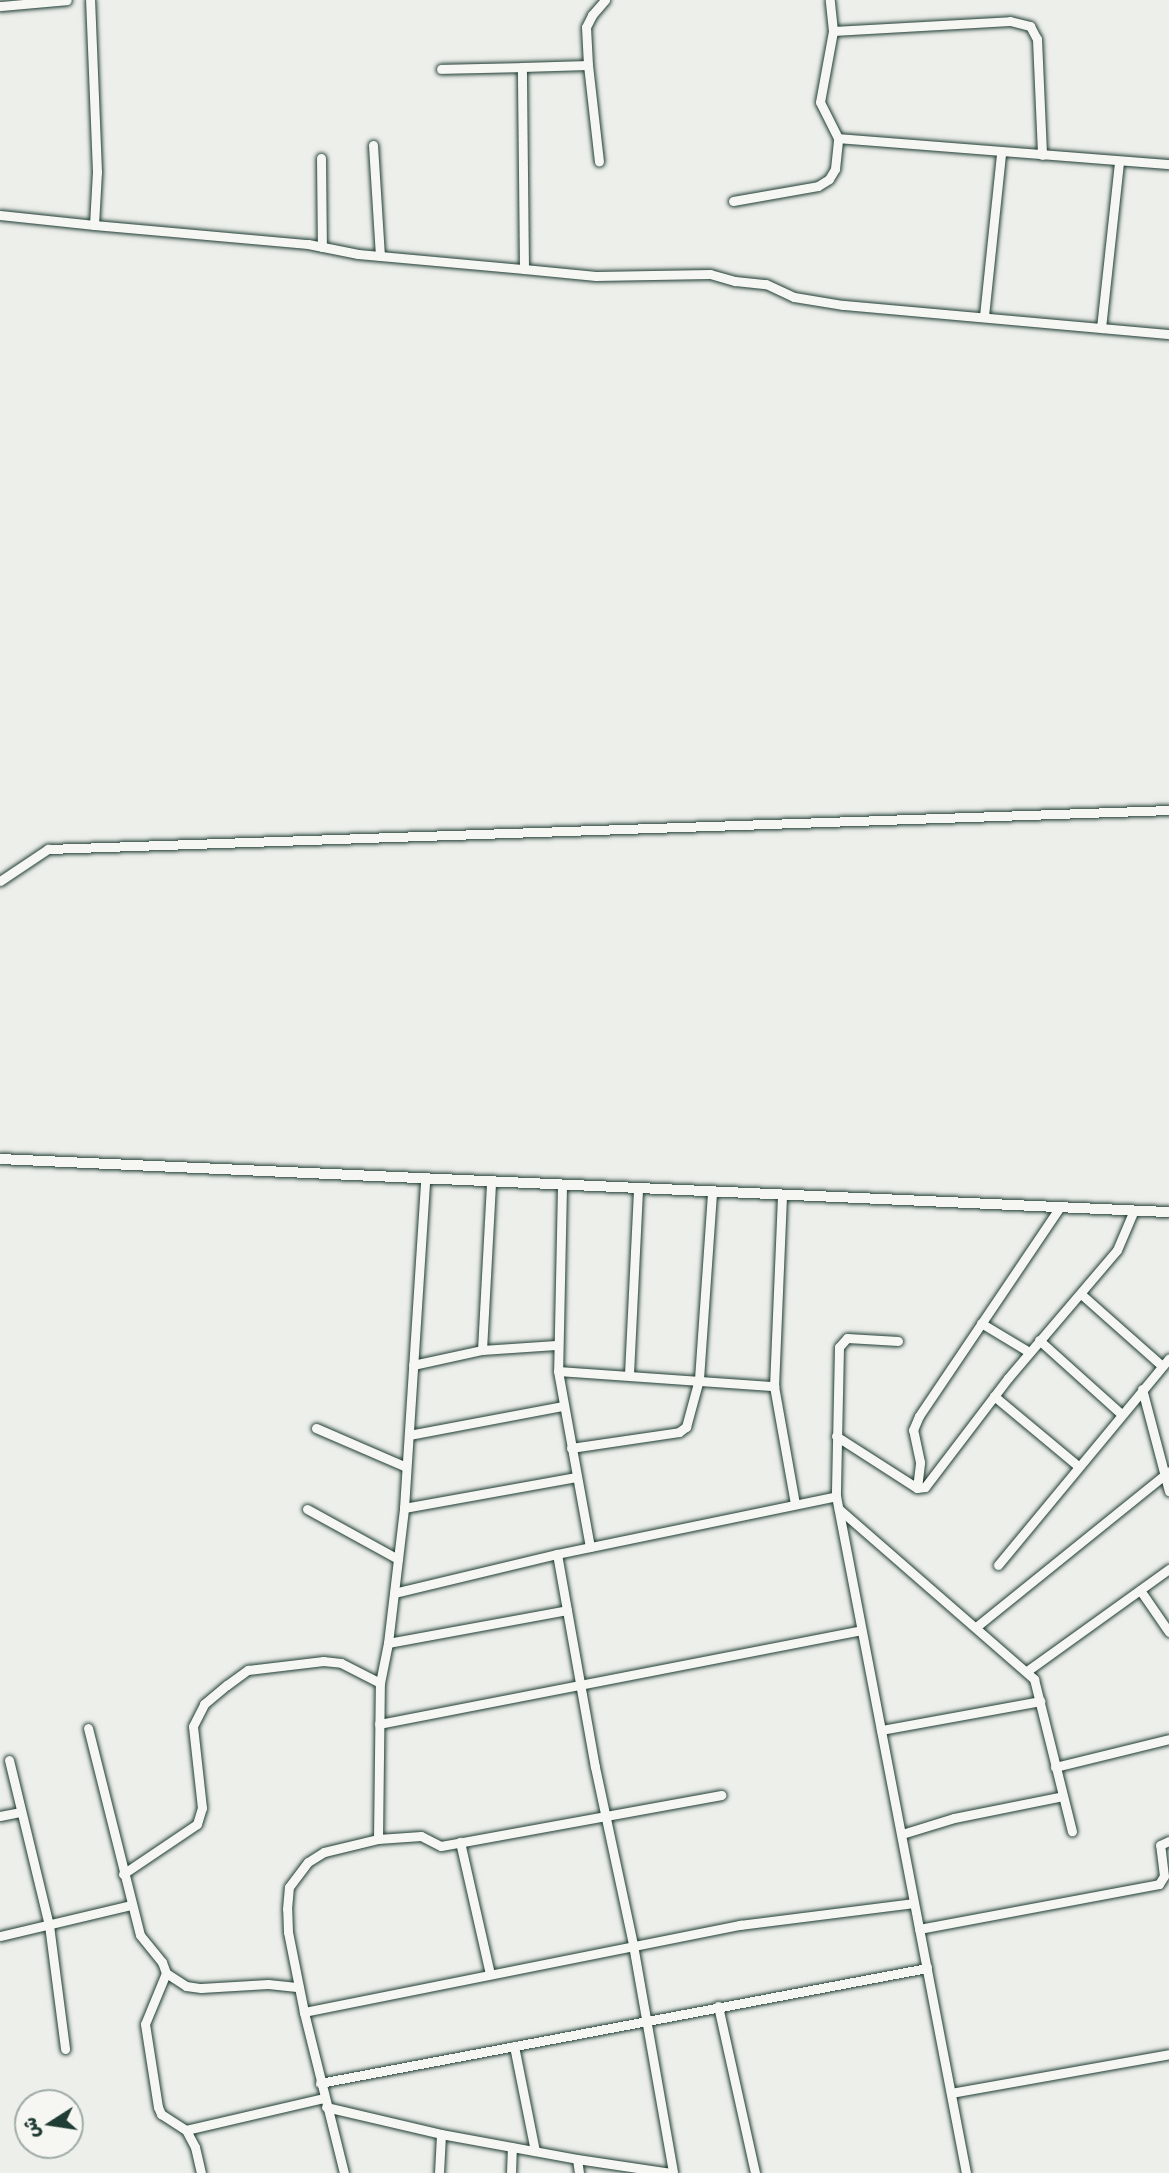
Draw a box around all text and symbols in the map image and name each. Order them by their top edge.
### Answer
north arrow [14,2089,84,2159]
text: ش [17,2115,44,2141]

